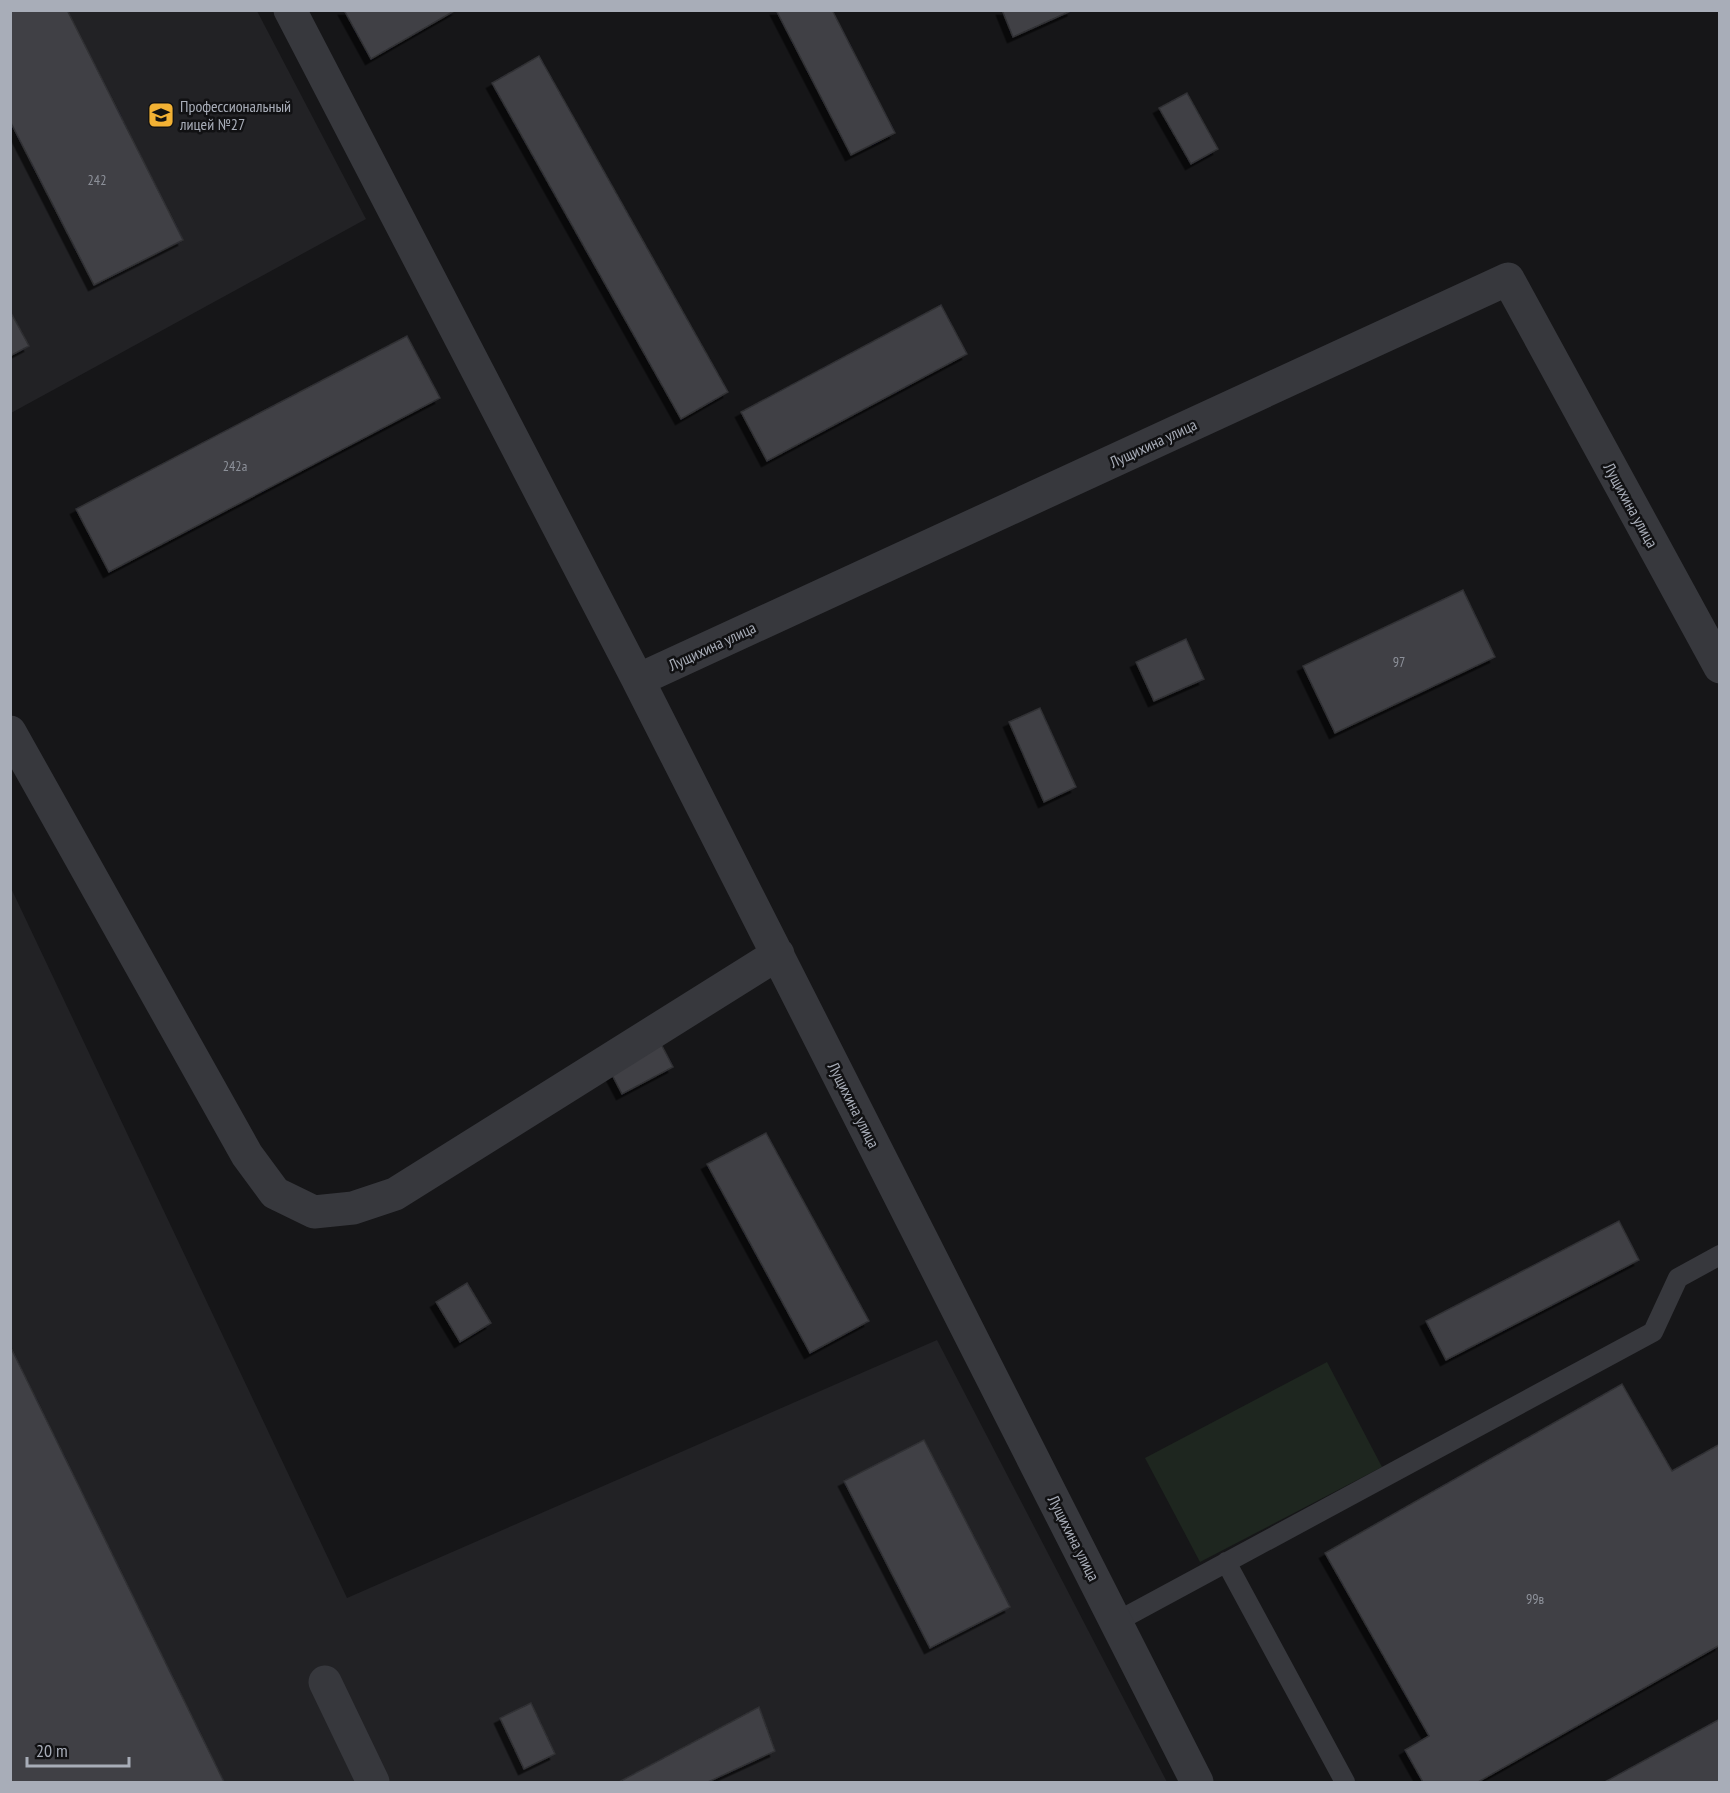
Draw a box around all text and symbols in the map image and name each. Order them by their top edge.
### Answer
place label: Профессиональный лицей №27 [179,96,291,134]
school or university icon: Профессиональный лицей №27 [146,100,176,130]
house number: 242 [88,171,106,189]
street label: Лущихина улица [1105,414,1200,472]
house number: 242а [223,457,247,475]
street label: Лущихина улица [1599,458,1663,551]
street label: Лущихина улица [664,617,759,675]
house number: 97 [1393,653,1405,671]
street label: Лущихина улица [823,1058,884,1151]
street label: Лущихина улица [1043,1491,1104,1584]
house number: 99в [1526,1590,1544,1608]
scale bar [27,1730,129,1768]
text: 20 m [36,1739,68,1762]

